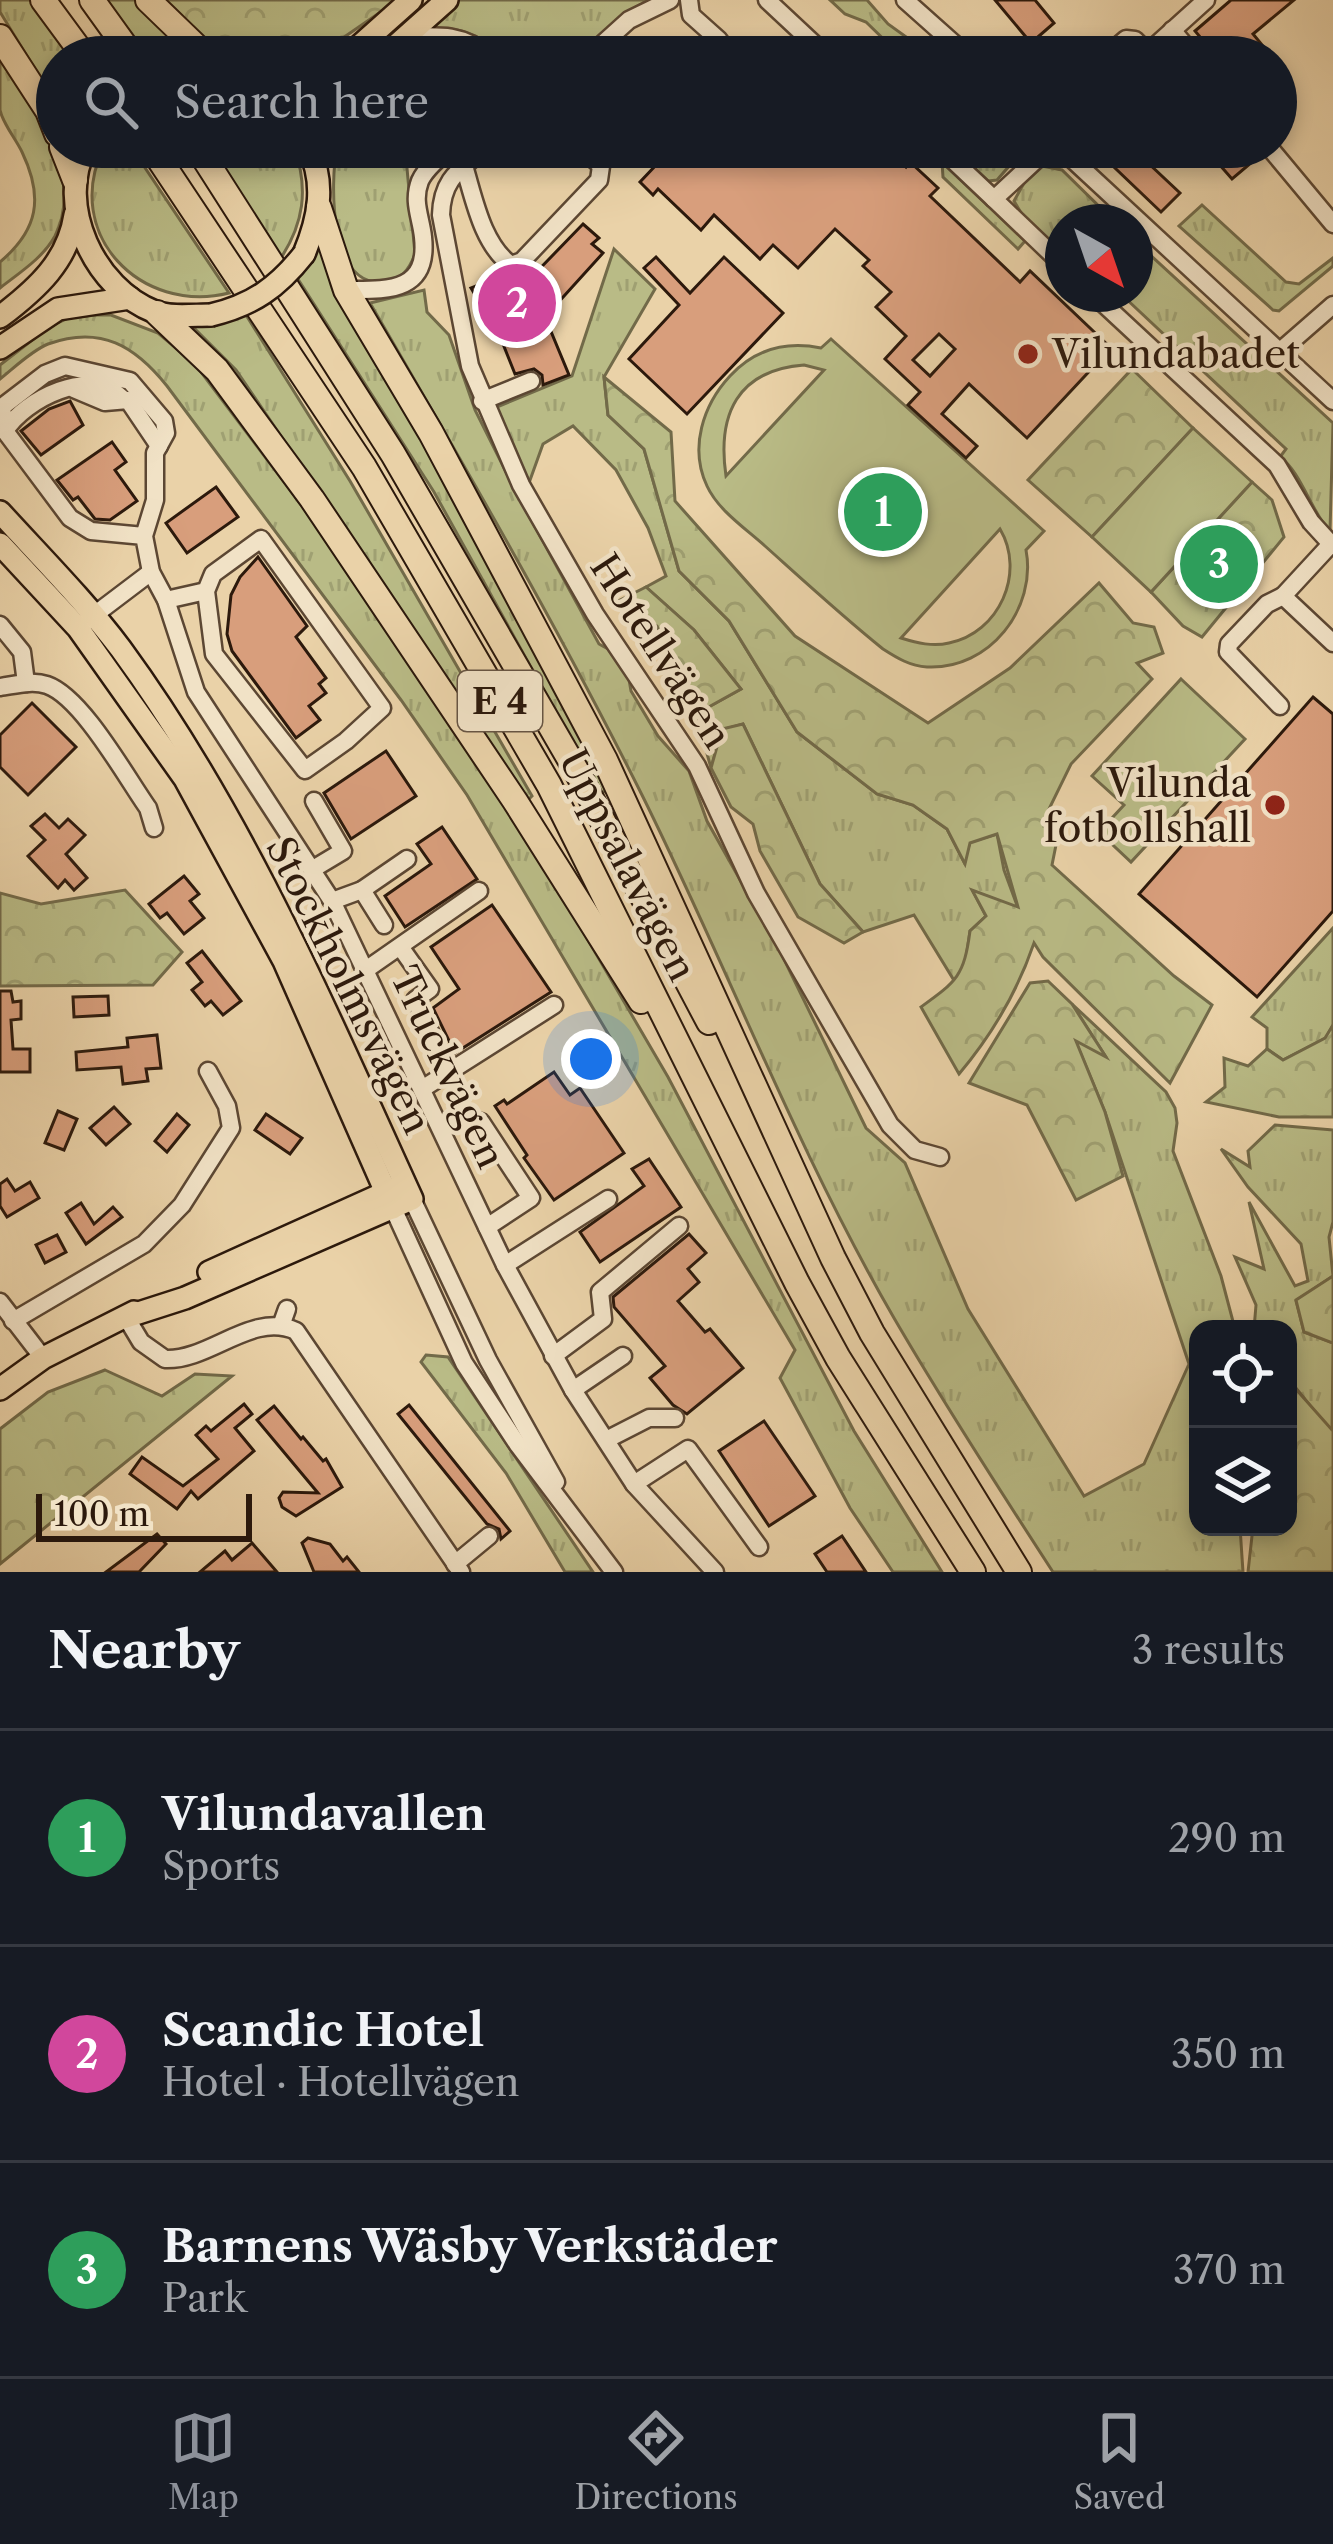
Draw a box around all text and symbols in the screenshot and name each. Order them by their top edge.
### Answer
search box [36,36,1297,168]
icon: search [78,69,144,135]
text: Search here [174,74,429,130]
north arrow [1045,204,1153,312]
pin: 2 [478,258,556,348]
place label: Vilundabadet [1051,330,1300,378]
marker: Vilundabadet [1015,341,1041,367]
pin: 1 [844,467,922,557]
pin: 3 [1180,519,1258,609]
street label: Hotellvägen [580,545,742,757]
road number: E 4 [458,671,542,731]
street label: Uppsalavägen [549,741,707,989]
place label: Vilunda fotbollshall [1044,759,1251,852]
marker: Vilunda fotbollshall [1262,792,1288,818]
street label: Stockholmsvägen [256,829,442,1141]
street label: Truckvägen [380,959,516,1175]
your location [561,1029,621,1089]
map controls [1189,1320,1297,1536]
button: locate [1189,1320,1297,1428]
button: layers [1189,1428,1297,1536]
scale bar [36,1488,252,1541]
text: 100 m [54,1494,149,1535]
text: Nearby [48,1619,240,1681]
text: 3 results [1132,1626,1285,1674]
text: Vilundavallen [162,1786,486,1842]
text: 1 [78,1814,96,1862]
text: 290 m [1168,1814,1285,1862]
text: Sports [162,1842,280,1890]
text: Scandic Hotel [162,2002,484,2058]
text: 2 [75,2030,99,2078]
text: 350 m [1171,2030,1285,2078]
text: Hotel · Hotellvägen [162,2058,519,2106]
text: Barnens Wäsby Verkstäder [162,2218,778,2274]
text: 3 [76,2246,98,2294]
text: 370 m [1173,2246,1285,2294]
text: Park [162,2274,247,2322]
tab: Map [168,2405,239,2518]
tab: Directions [575,2405,738,2518]
tab: Saved [1073,2405,1165,2518]

